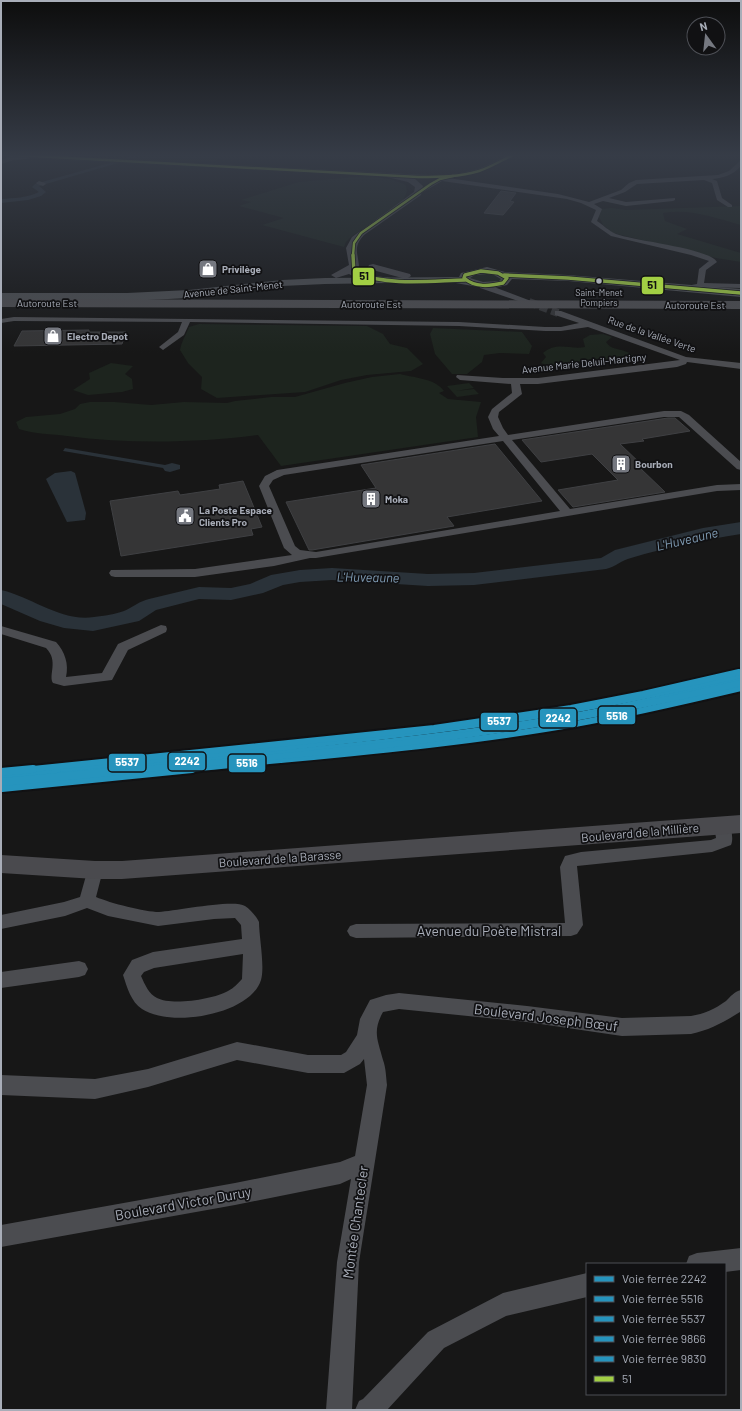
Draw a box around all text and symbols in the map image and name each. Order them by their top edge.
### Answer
north arrow [686,16,726,56]
text: N [698,19,709,33]
shop icon: Privilège [197,258,219,280]
place label: Privilège [222,263,262,275]
line badge: 51 [352,267,375,286]
text: 51 [359,269,369,282]
marker: Saint-Menet Pompiers [594,276,604,286]
line badge: 51 [641,276,664,295]
street label: Avenue de Saint-Menet [183,278,283,300]
text: 51 [647,278,657,291]
place label: Saint-Menet Pompiers [575,287,623,308]
street label: Autoroute Est [17,297,77,309]
street label: Autoroute Est [341,298,401,310]
street label: Autoroute Est [665,299,725,311]
street label: Rue de la Vallée Verte [606,313,698,355]
shop icon: Electro Depot [42,325,64,347]
place label: Electro Depot [67,330,128,342]
street label: Avenue Marie Deluil-Martigny [521,350,647,376]
building icon: Bourbon [610,453,632,475]
place label: Bourbon [635,458,673,470]
building icon: Moka [360,488,382,510]
place label: Moka [385,493,408,505]
place label: La Poste Espace Clients Pro [199,504,273,528]
public building icon: La Poste Espace Clients Pro [174,505,196,527]
water label: L'Huveaune [655,524,720,554]
water label: L'Huveaune [336,568,400,586]
line badge: 5516 [598,706,636,725]
line badge: 2242 [539,708,577,728]
text: 5516 [606,709,628,722]
text: 2242 [545,711,571,724]
line badge: 5537 [480,712,518,731]
text: 5537 [487,714,511,727]
line badge: 2242 [168,752,206,771]
line badge: 5537 [108,753,146,772]
text: 2242 [174,754,200,767]
line badge: 5516 [228,754,266,773]
text: 5537 [115,755,139,768]
text: 5516 [236,756,258,769]
street label: Boulevard de la Millière [580,820,700,844]
street label: Boulevard de la Barasse [218,847,342,869]
street label: Avenue du Poète Mistral [417,922,561,939]
street label: Boulevard Joseph Bœuf [473,1000,619,1034]
street label: Montée Chantecler [339,1164,371,1280]
street label: Boulevard Victor Duruy [114,1183,253,1223]
legend [586,1263,726,1395]
text: Voie ferrée 2242 [622,1271,707,1285]
text: Voie ferrée 5516 [622,1291,703,1305]
text: Voie ferrée 5537 [622,1311,705,1325]
text: Voie ferrée 9866 [622,1331,706,1345]
text: Voie ferrée 9830 [622,1351,706,1365]
text: 51 [622,1371,632,1385]

